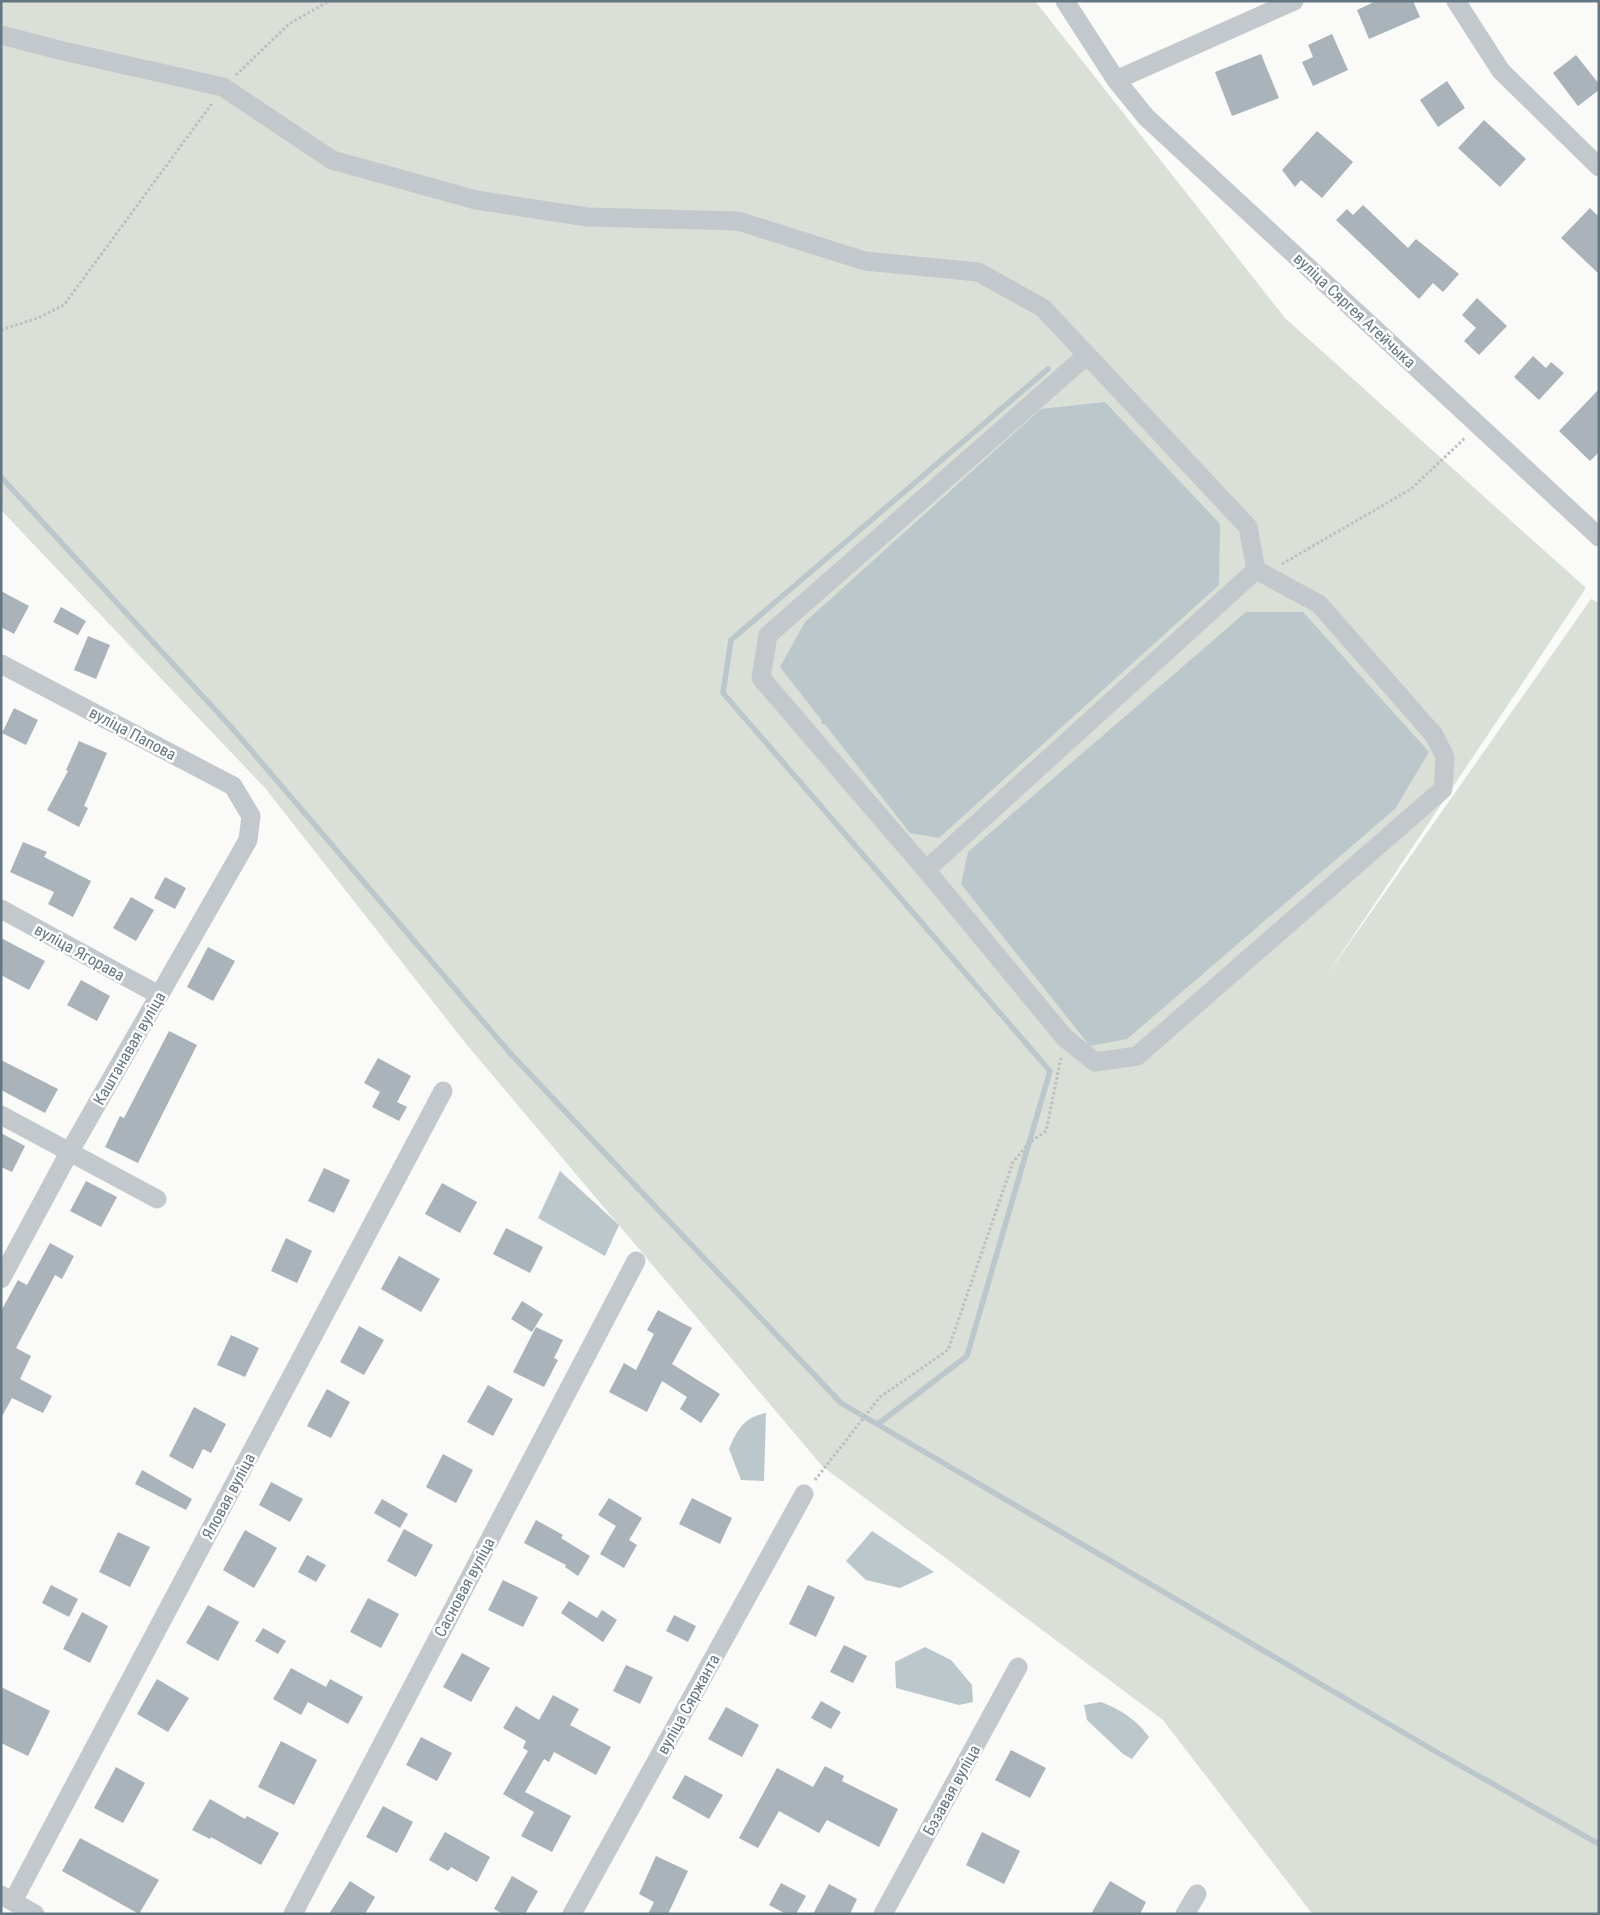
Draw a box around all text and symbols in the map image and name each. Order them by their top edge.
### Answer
street label: вуліца Сяргея Агейчыка [1290,249,1420,372]
street label: вуліца Папова [86,703,179,764]
street label: вуліца Ягорава [31,920,128,985]
street label: Каштанавая вуліца [89,988,170,1108]
street label: Яловая вуліца [198,1450,259,1542]
street label: Сасновая вуліца [430,1534,499,1640]
street label: вуліца Сяржанта [653,1651,724,1757]
street label: Бэзавая вуліца [919,1742,984,1839]

